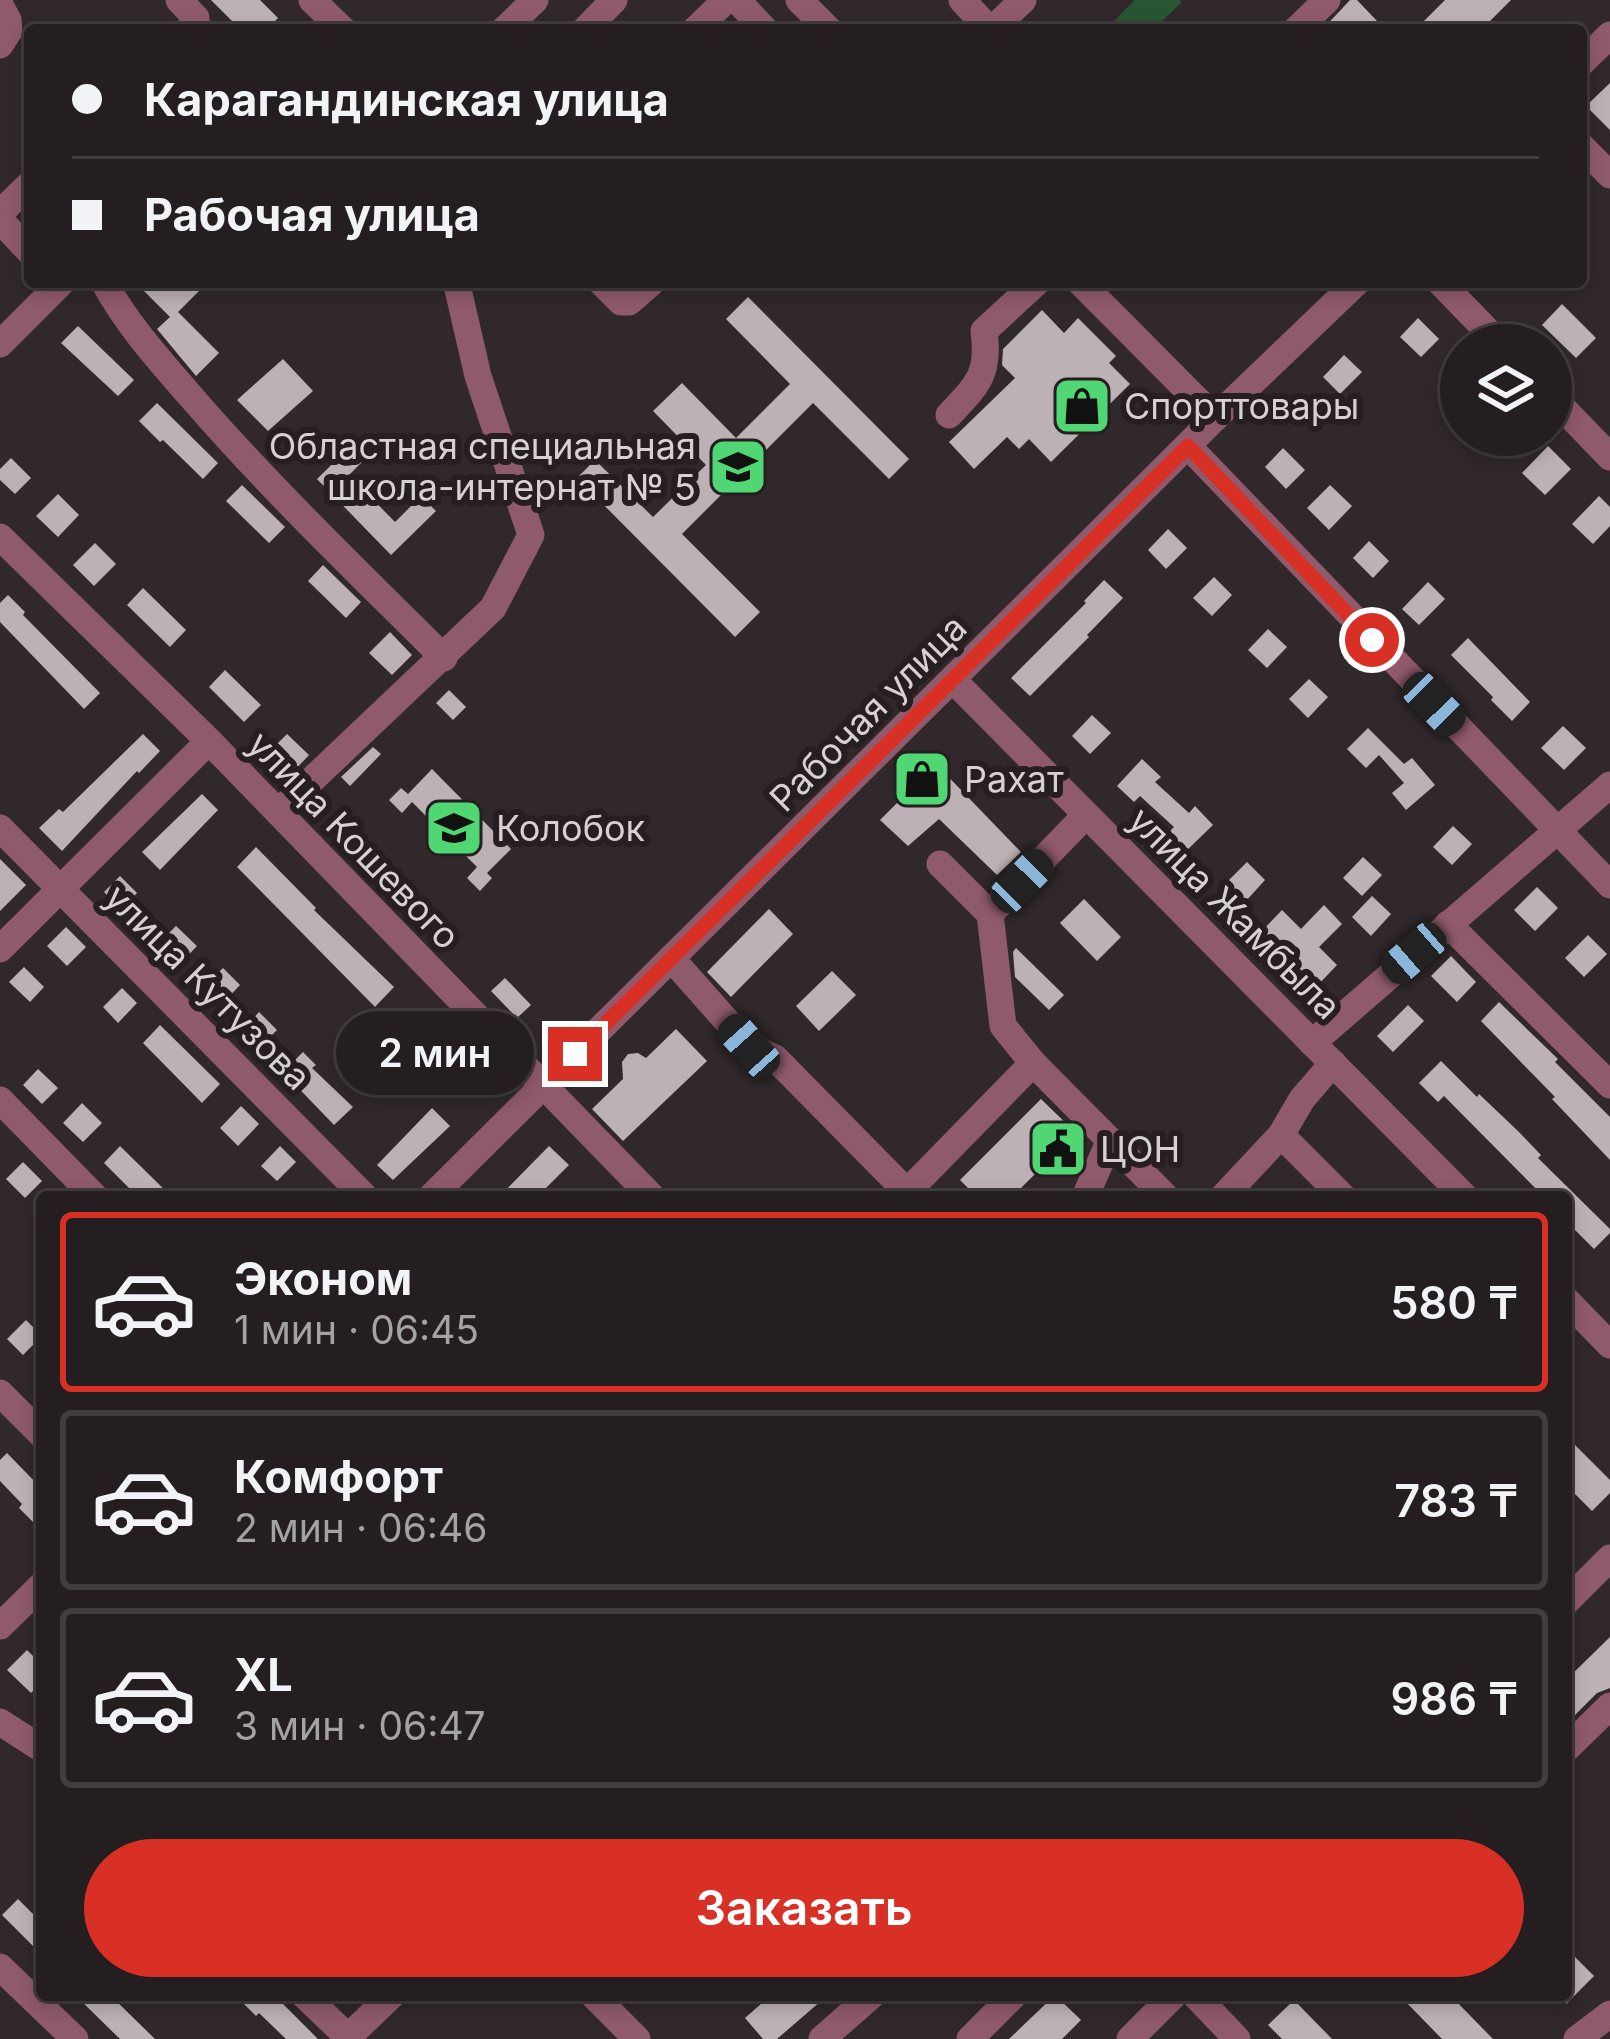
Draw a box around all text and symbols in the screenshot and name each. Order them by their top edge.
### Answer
text: Карагандинская улица [144,72,669,127]
text: Рабочая улица [144,187,480,242]
map controls [1440,324,1572,456]
button: layers [1440,324,1572,456]
shop icon: Спорттовары [1051,375,1113,437]
place label: Спорттовары [1124,384,1359,428]
place label: Областная специальная школа-интернат № 5 [269,424,696,509]
school or university icon: Областная специальная школа-интернат № 5 [707,436,769,498]
street label: Рабочая улица [761,606,975,820]
route start [1345,613,1399,667]
car [1396,666,1472,742]
street label: улица Кошевого [239,722,469,958]
shop icon: Рахат [891,748,953,810]
place label: Рахат [964,757,1064,801]
school or university icon: Колобок [423,797,485,859]
street label: улица Жамбыла [1120,798,1350,1028]
place label: Колобок [496,806,646,850]
car [984,843,1060,919]
street label: улица Кутузова [96,875,320,1099]
car [1375,916,1453,990]
car [712,1007,786,1085]
callout: 2 мин [335,1012,533,1096]
route end [548,1027,602,1081]
text: 2 мин [378,1029,492,1076]
public building icon: ЦОН [1027,1118,1089,1180]
place label: ЦОН [1100,1127,1180,1171]
icon: car [90,1248,198,1356]
text: Эконом [234,1251,412,1306]
text: 580 ₸ [1390,1275,1518,1330]
text: 1 мин · 06:45 [234,1306,479,1353]
icon: car [90,1446,198,1554]
text: Комфорт [234,1449,443,1504]
text: 783 ₸ [1394,1473,1518,1528]
text: 2 мин · 06:46 [234,1504,487,1551]
icon: car [90,1644,198,1752]
text: XL [234,1647,293,1702]
text: 986 ₸ [1391,1671,1518,1726]
text: 3 мин · 06:47 [234,1702,486,1749]
button: Заказать [84,1839,1524,1977]

